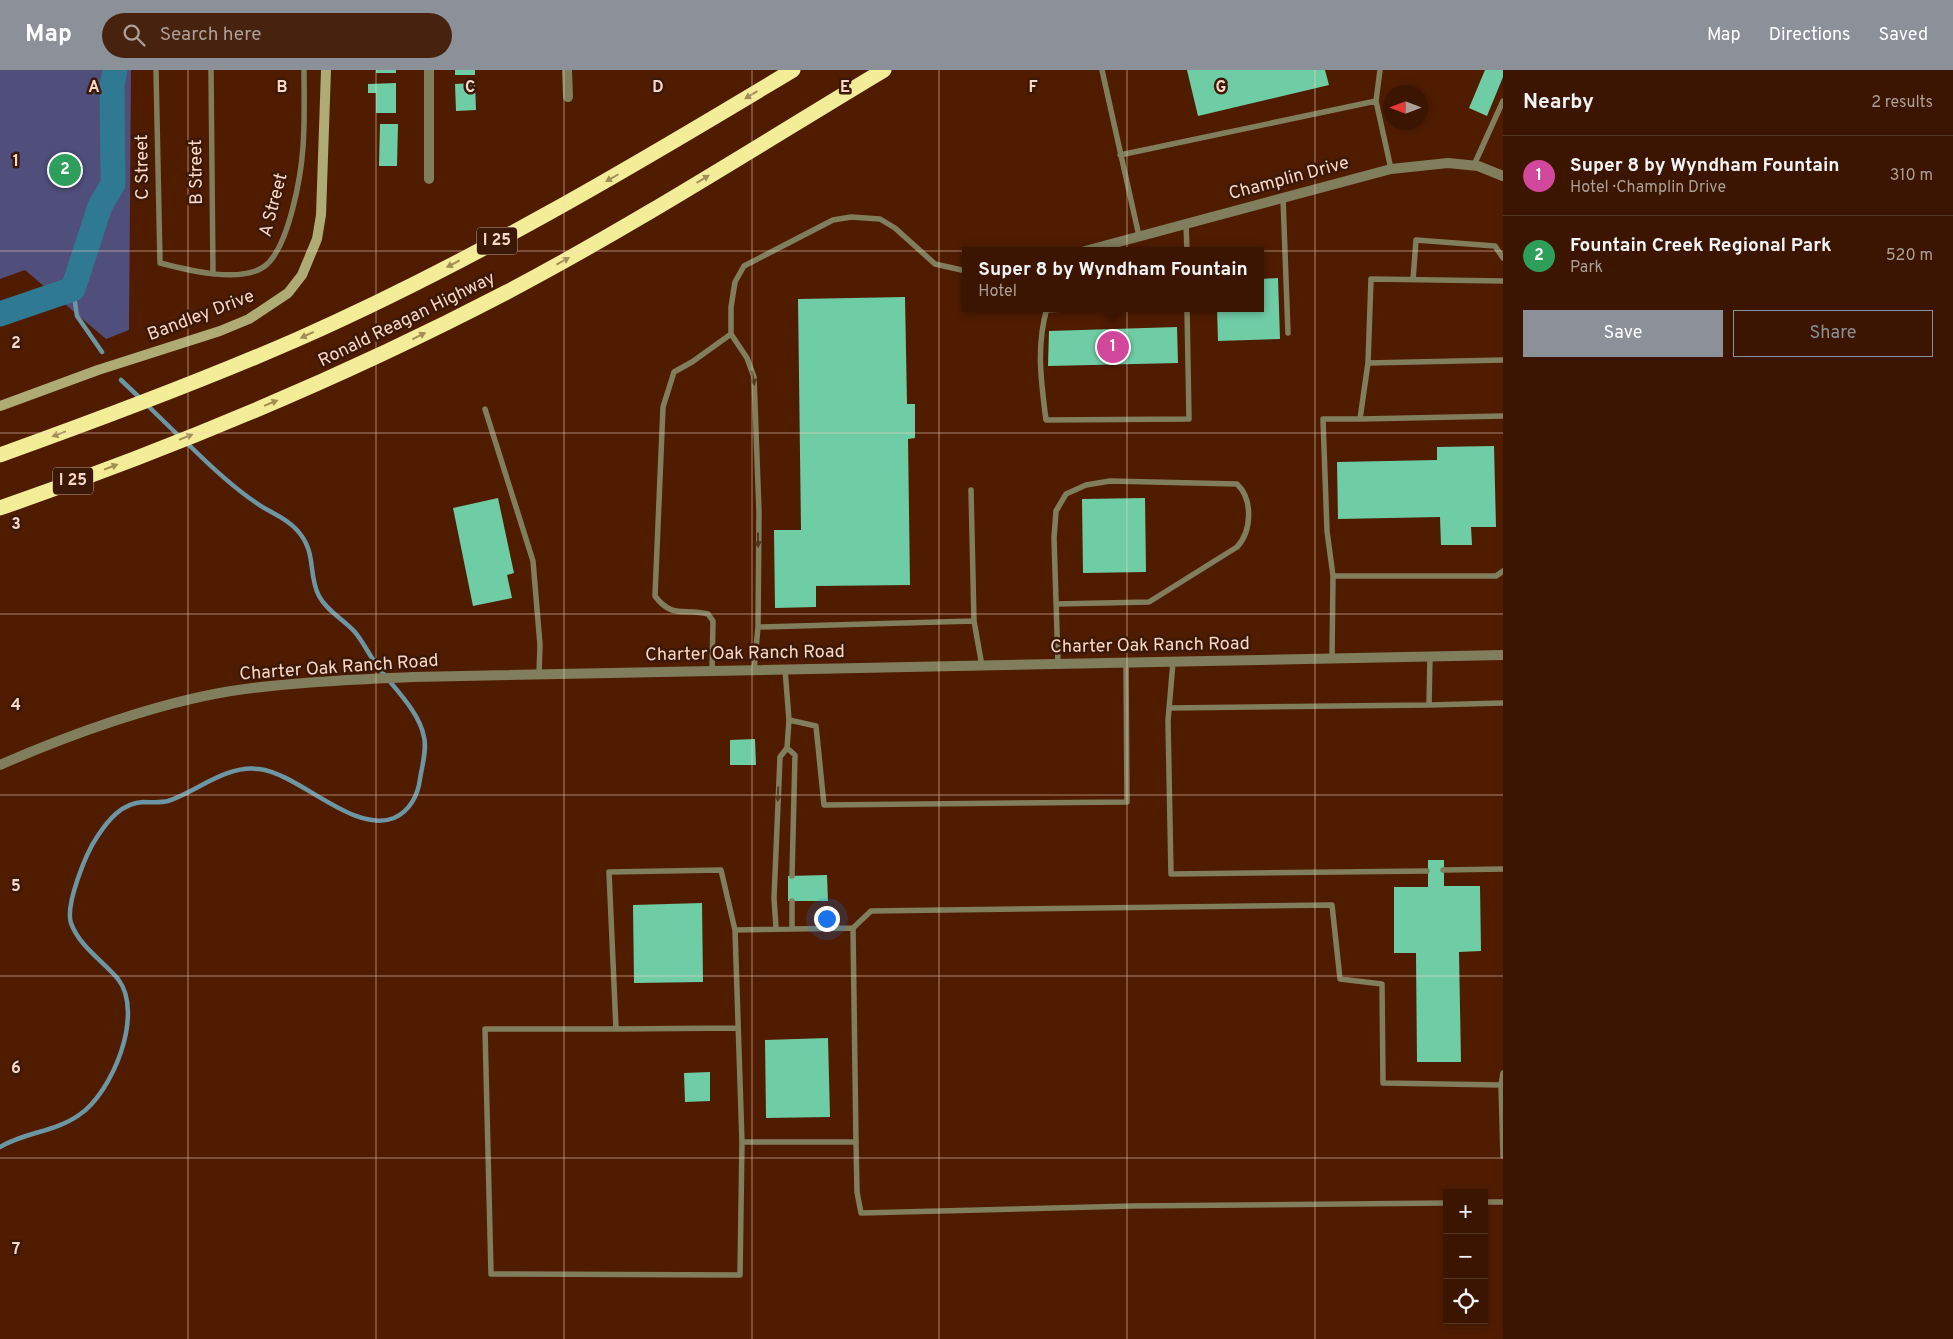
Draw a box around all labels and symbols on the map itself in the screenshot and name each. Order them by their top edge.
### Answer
text: A [88,78,100,98]
text: B [276,78,288,98]
text: C [465,78,475,98]
text: D [652,78,664,98]
text: E [840,78,850,98]
text: F [1028,78,1038,98]
text: G [1216,78,1226,98]
north arrow [1383,85,1428,130]
one-way arrow [745,91,758,100]
street label: C Street [131,134,155,200]
street label: B Street [185,139,209,205]
pin: 2 [49,151,81,189]
text: 1 [13,152,19,172]
street label: Champlin Drive [1226,152,1352,206]
street label: A Street [254,170,294,240]
one-way arrow [604,174,619,182]
one-way arrow [697,175,710,184]
road number: I 25 [477,228,517,255]
one-way arrow [556,257,570,265]
one-way arrow [446,260,461,268]
street label: Ronald Reagan Highway [315,267,499,373]
street label: Bandley Drive [144,285,258,347]
pin: 1 [1097,328,1129,366]
one-way arrow [300,331,314,339]
one-way arrow [412,332,426,340]
text: 2 [11,334,21,354]
one-way arrow [749,370,757,386]
one-way arrow [264,399,279,407]
one-way arrow [51,431,66,438]
one-way arrow [179,433,193,441]
one-way arrow [104,463,119,471]
road number: I 25 [53,468,93,494]
text: 3 [11,515,21,535]
one-way arrow [754,532,762,548]
street label: Charter Oak Ranch Road [1050,633,1250,659]
street label: Charter Oak Ranch Road [645,641,845,667]
street label: Charter Oak Ranch Road [239,650,439,686]
text: 4 [11,696,21,716]
one-way arrow [774,786,782,802]
text: 5 [11,877,21,897]
your location [814,906,840,932]
text: 6 [11,1059,21,1079]
text: 7 [12,1240,20,1260]

